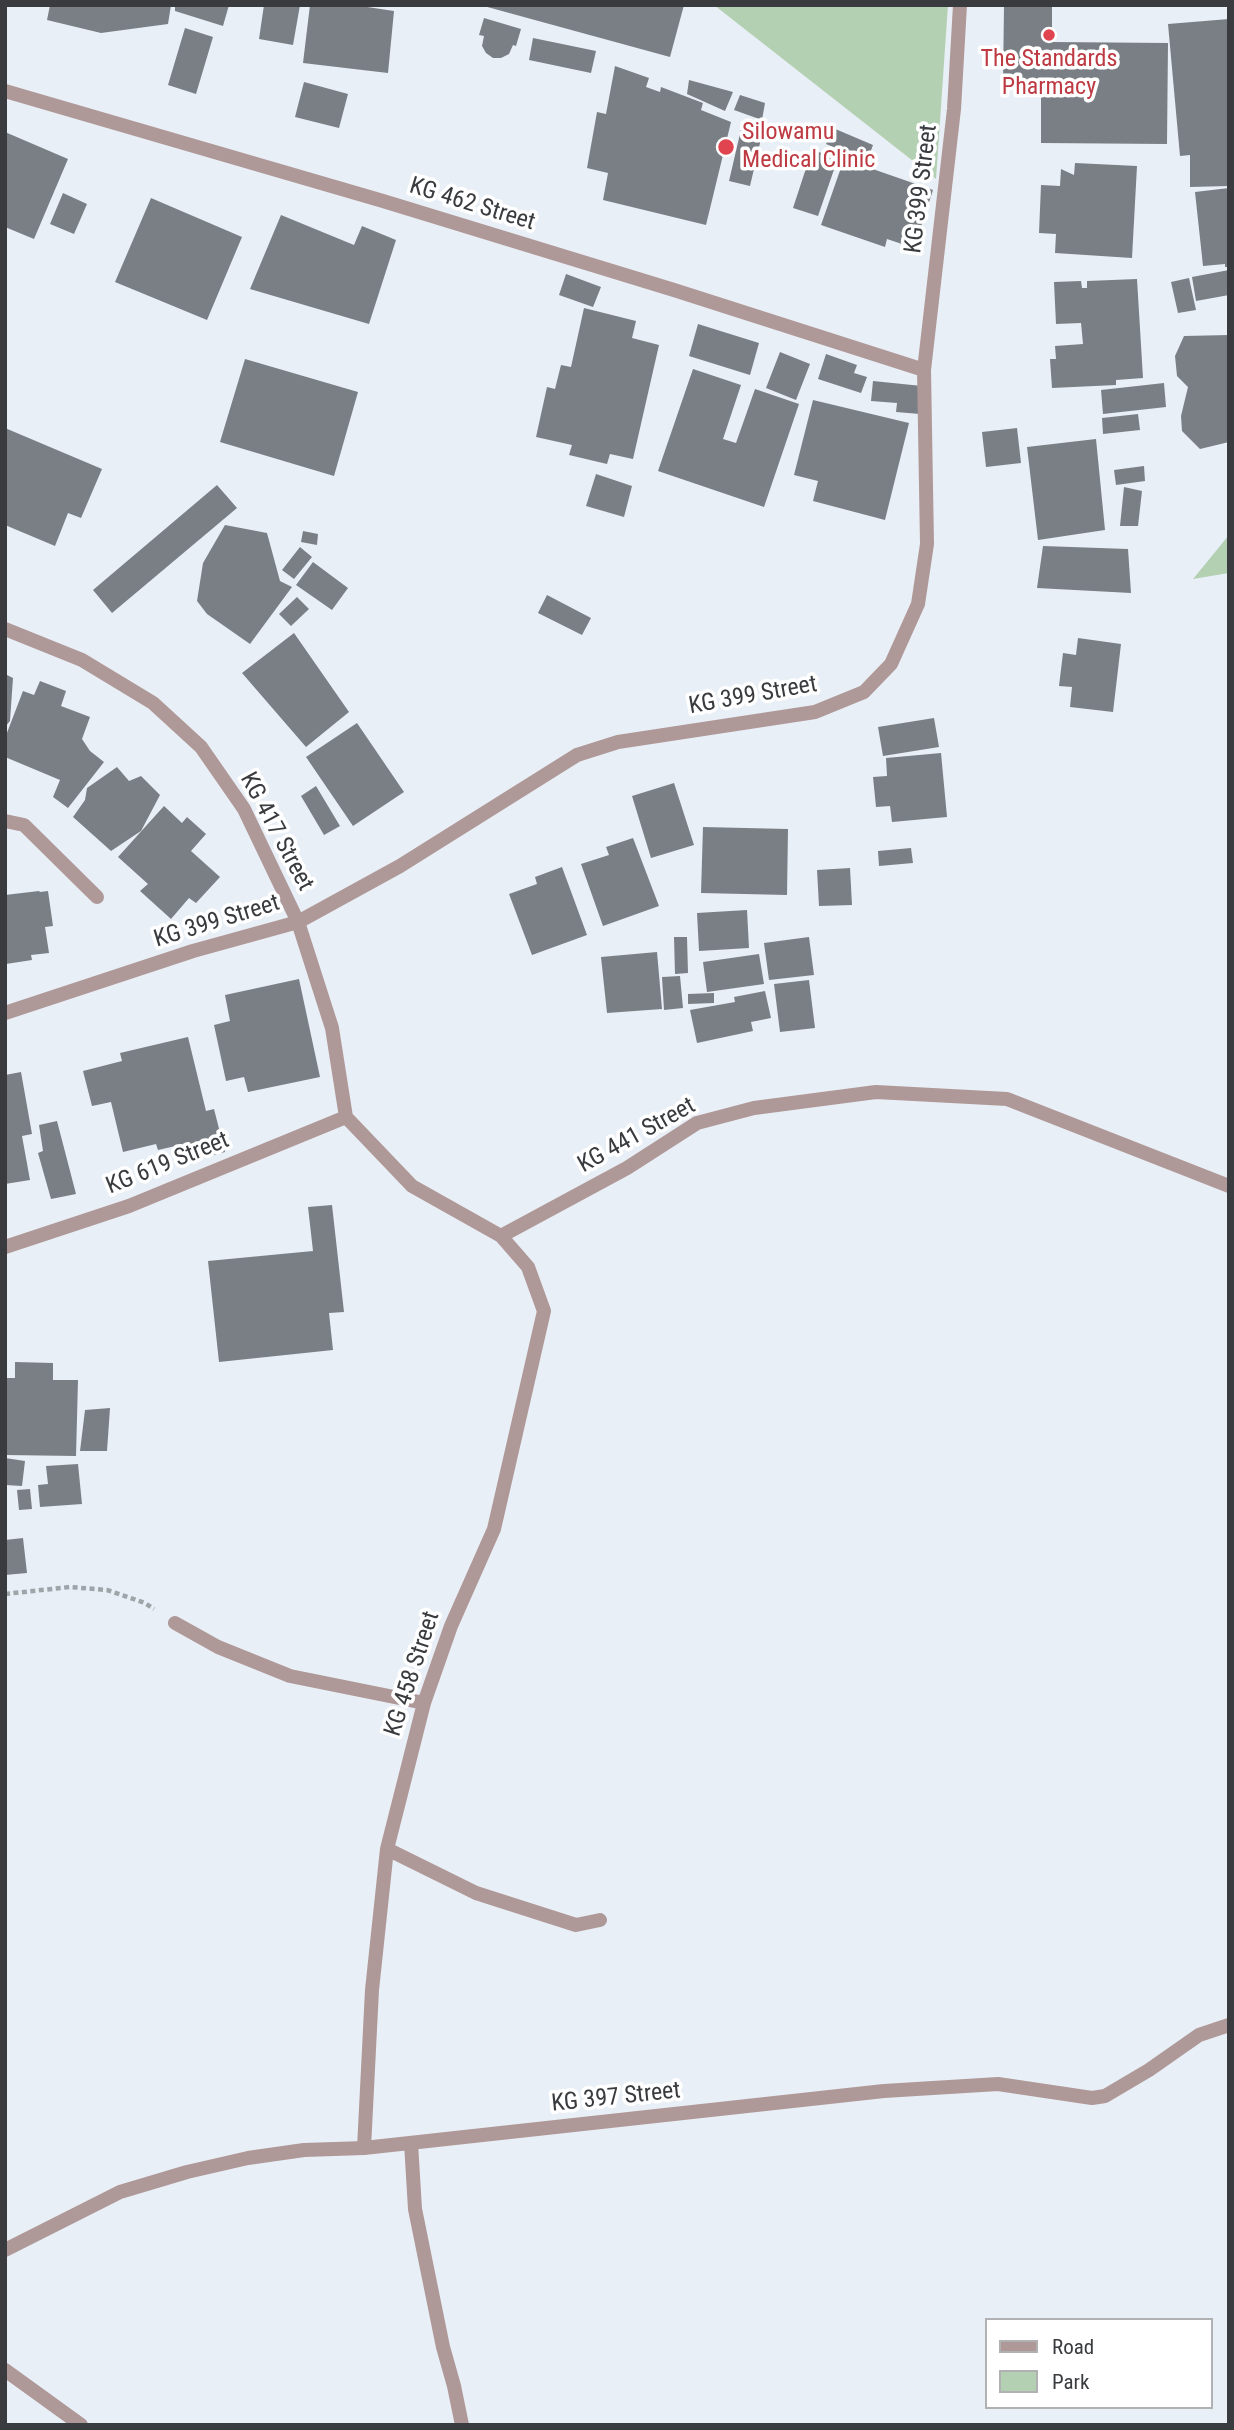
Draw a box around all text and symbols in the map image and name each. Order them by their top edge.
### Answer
marker: The Standards Pharmacy [1041,27,1057,43]
place label: The Standards Pharmacy [981,46,1117,102]
place label: Silowamu Medical Clinic [742,119,875,175]
street label: KG 399 Street [900,123,944,255]
marker: Silowamu Medical Clinic [716,137,736,157]
street label: KG 462 Street [406,172,538,238]
street label: KG 399 Street [687,671,819,721]
street label: KG 417 Street [233,768,319,896]
street label: KG 399 Street [151,889,283,955]
street label: KG 441 Street [573,1092,701,1180]
street label: KG 619 Street [102,1126,234,1202]
street label: KG 458 Street [379,1608,447,1740]
street label: KG 397 Street [550,2077,682,2119]
legend [986,2318,1213,2409]
text: Road [1052,2335,1094,2359]
text: Park [1052,2370,1089,2394]

